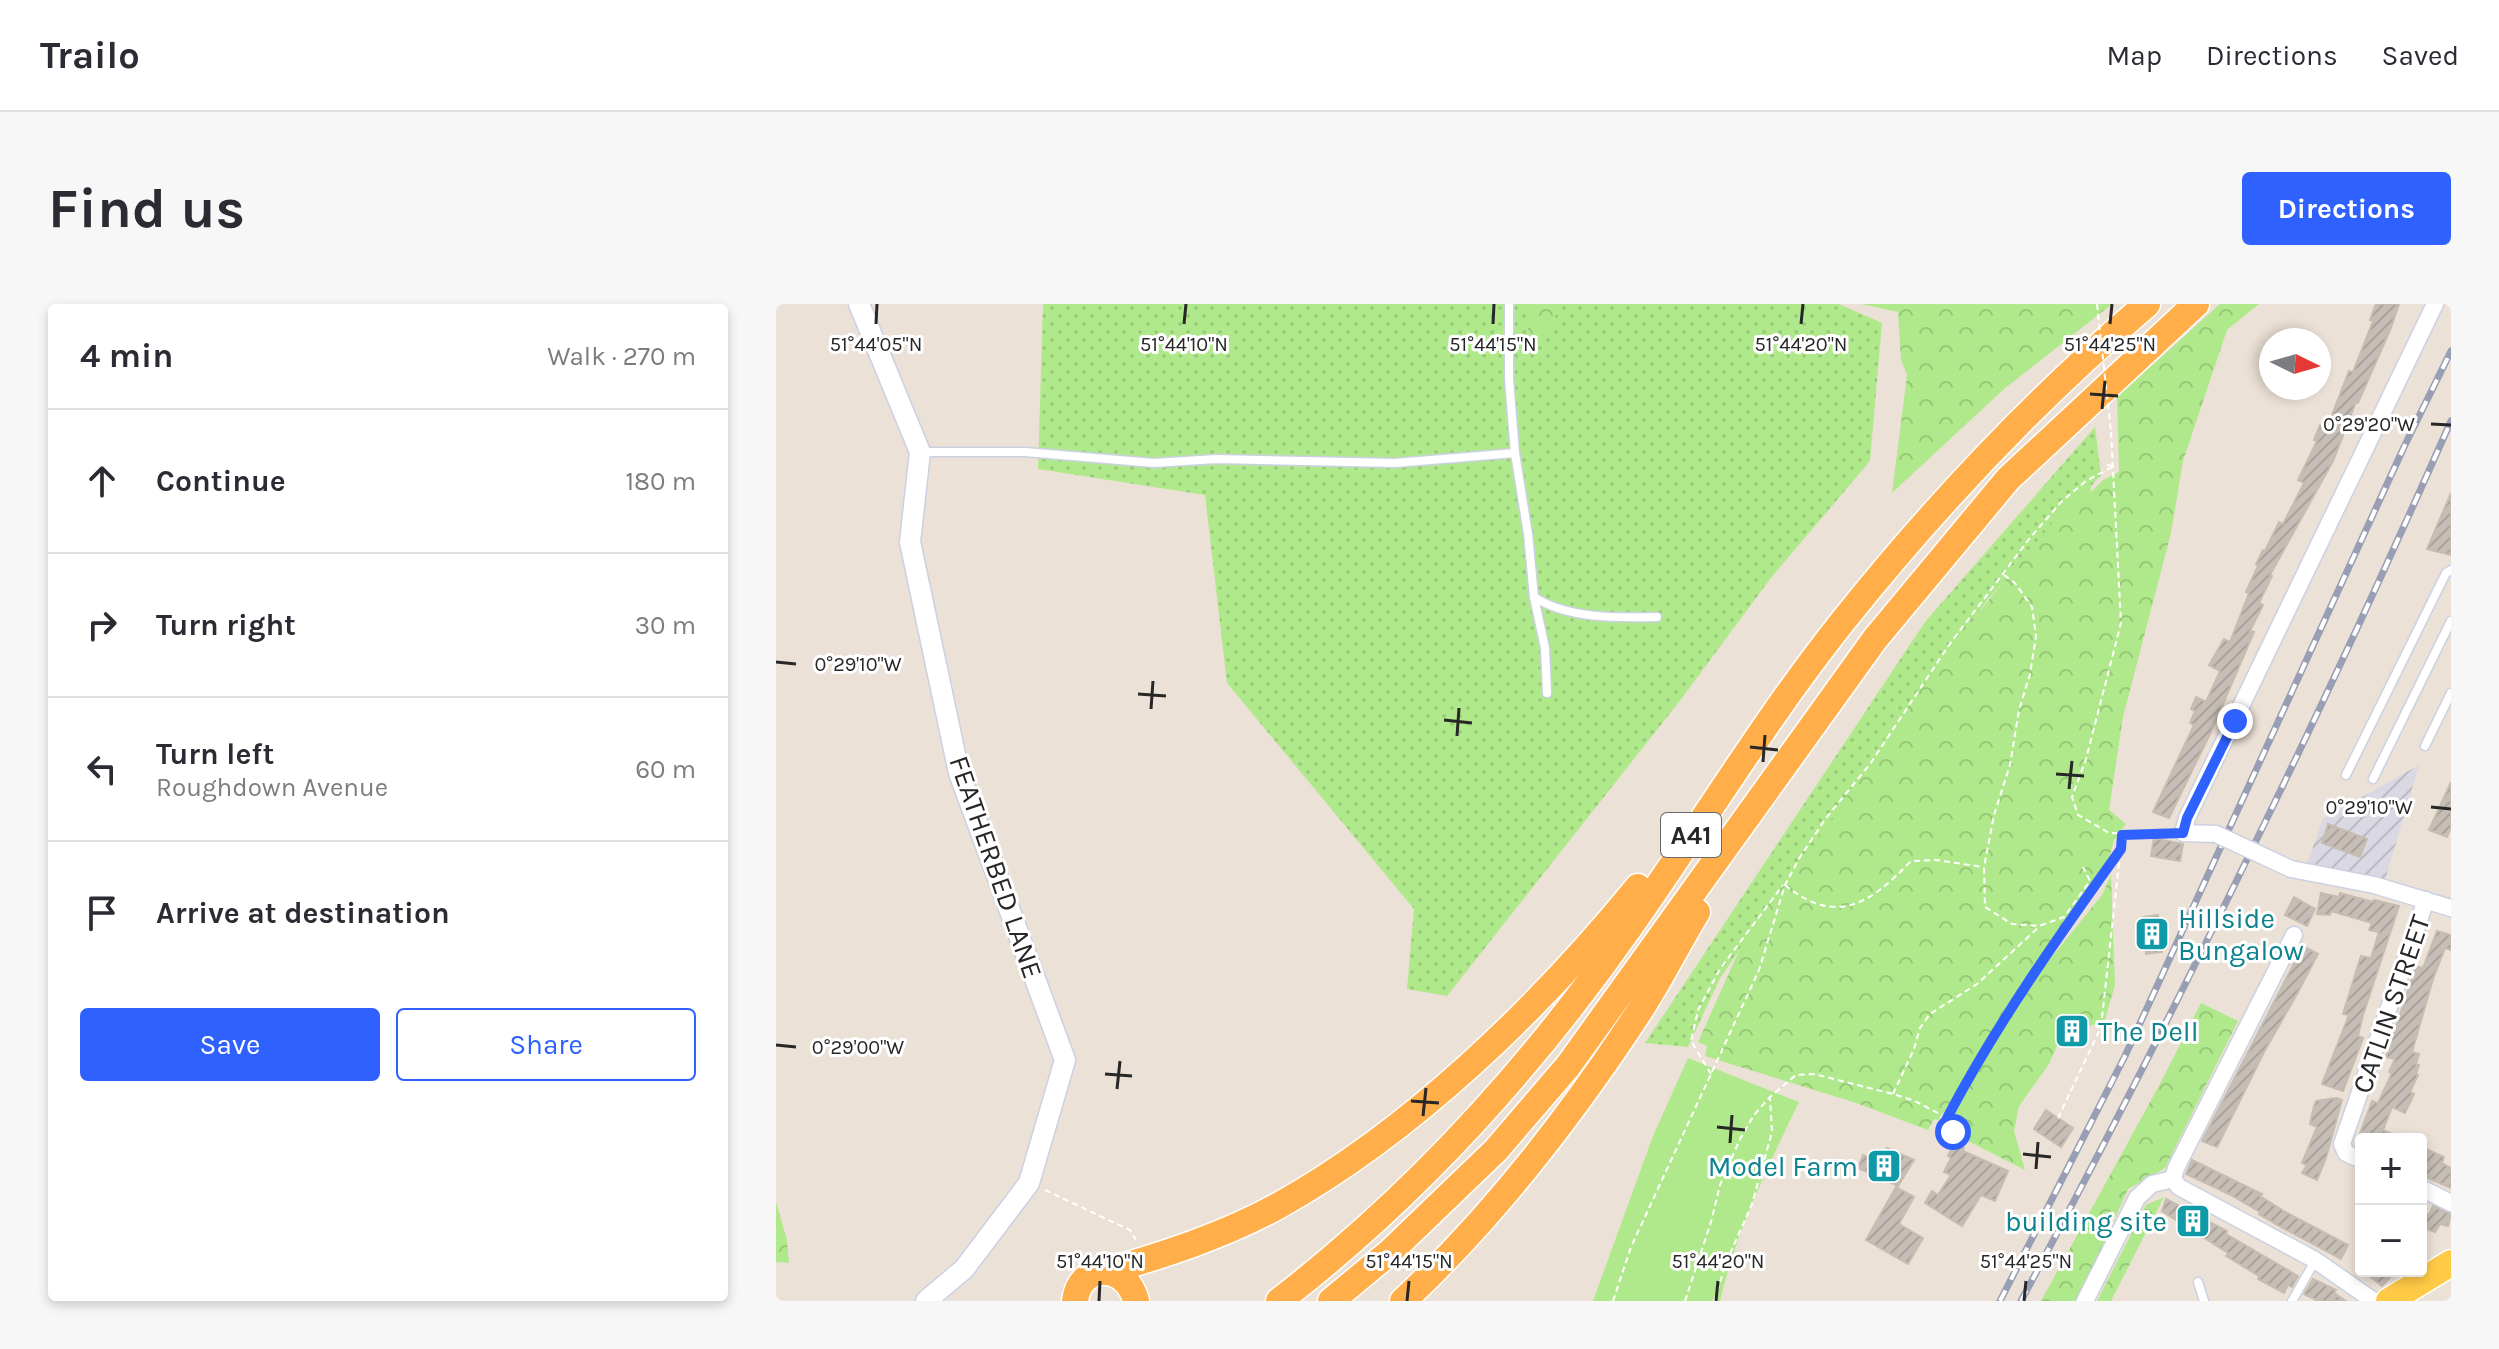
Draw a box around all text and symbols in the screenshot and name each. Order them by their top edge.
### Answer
text: Trailo [40,33,140,78]
text: Map [2107,39,2162,72]
text: Directions [2206,39,2338,72]
text: Saved [2382,39,2459,72]
button: Directions [2242,172,2451,245]
text: Find us [48,176,245,241]
north arrow [2259,328,2331,400]
text: 51°44'05"N [830,333,922,356]
text: 51°44'10"N [1140,333,1228,356]
text: 51°44'15"N [1449,333,1537,356]
text: 51°44'20"N [1755,333,1848,356]
text: 51°44'25"N [2064,333,2156,356]
text: 4 min [80,336,173,376]
text: Walk · 270 m [547,341,696,372]
text: 0°29'20"W [2323,413,2415,436]
icon: ahead [80,459,124,503]
text: Continue [156,463,286,499]
text: 180 m [626,466,696,497]
icon: right [80,603,124,647]
text: Turn right [156,607,296,643]
text: 30 m [635,610,696,641]
text: 0°29'10"W [814,653,902,676]
route end [2217,703,2253,739]
text: Turn left [156,736,274,772]
icon: left [80,747,124,791]
street label: FEATHERBED LANE [942,751,1050,983]
text: 60 m [635,754,696,785]
text: Roughdown Avenue [156,772,388,803]
text: 0°29'10"W [2325,796,2413,819]
road number: A41 [1661,813,1721,857]
icon: arrive [80,891,124,935]
text: Arrive at destination [156,895,450,931]
place label: Hillside Bungalow [2178,902,2304,967]
street label: CATLIN STREET [2345,910,2437,1098]
building icon: Hillside Bungalow [2133,915,2171,953]
button: Save [80,1008,380,1081]
button: Share [396,1008,696,1081]
building icon: The Dell [2053,1012,2091,1050]
place label: The Dell [2098,1015,2198,1048]
text: 0°29'00"W [812,1036,904,1059]
route start [1935,1114,1971,1150]
map controls [2355,1133,2427,1277]
button: + [2355,1133,2427,1205]
building icon: Model Farm [1865,1147,1903,1185]
place label: Model Farm [1708,1150,1858,1183]
building icon: building site [2174,1202,2212,1240]
place label: building site [2005,1205,2167,1238]
button: − [2355,1205,2427,1277]
text: 51°44'10"N [1056,1250,1144,1273]
text: 51°44'15"N [1365,1250,1453,1273]
text: 51°44'20"N [1672,1250,1765,1273]
text: 51°44'25"N [1980,1250,2072,1273]

